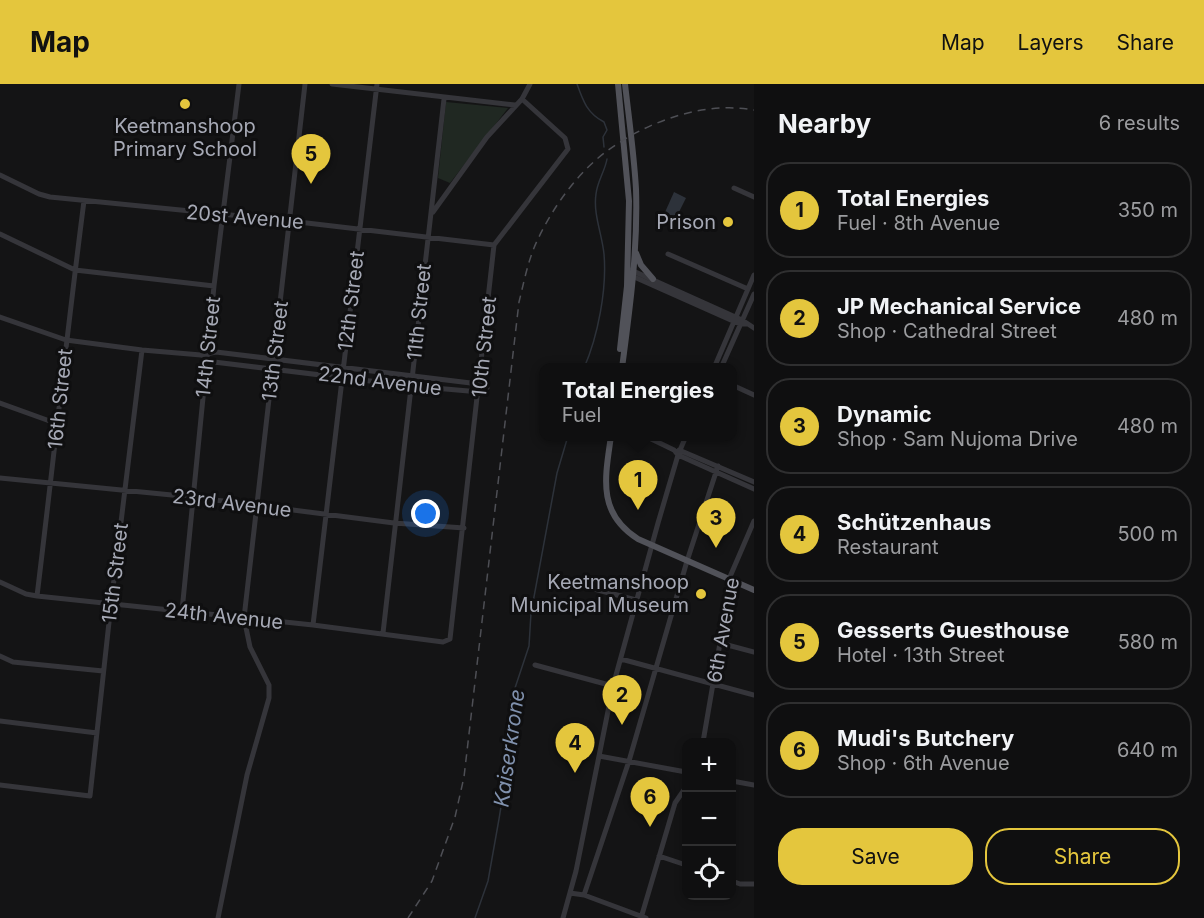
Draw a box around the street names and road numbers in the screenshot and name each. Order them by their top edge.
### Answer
street label: 20st Avenue [185,200,305,234]
street label: 12th Street [333,249,369,352]
street label: 11th Street [402,262,436,361]
street label: 14th Street [191,295,225,399]
street label: 10th Street [467,295,501,399]
street label: 13th Street [257,299,293,403]
street label: 16th Street [43,347,77,450]
street label: 22nd Avenue [317,362,443,400]
street label: 23rd Avenue [171,484,293,522]
street label: 15th Street [97,521,133,624]
street label: 6th Avenue [702,575,744,685]
street label: 24th Avenue [164,598,284,634]

